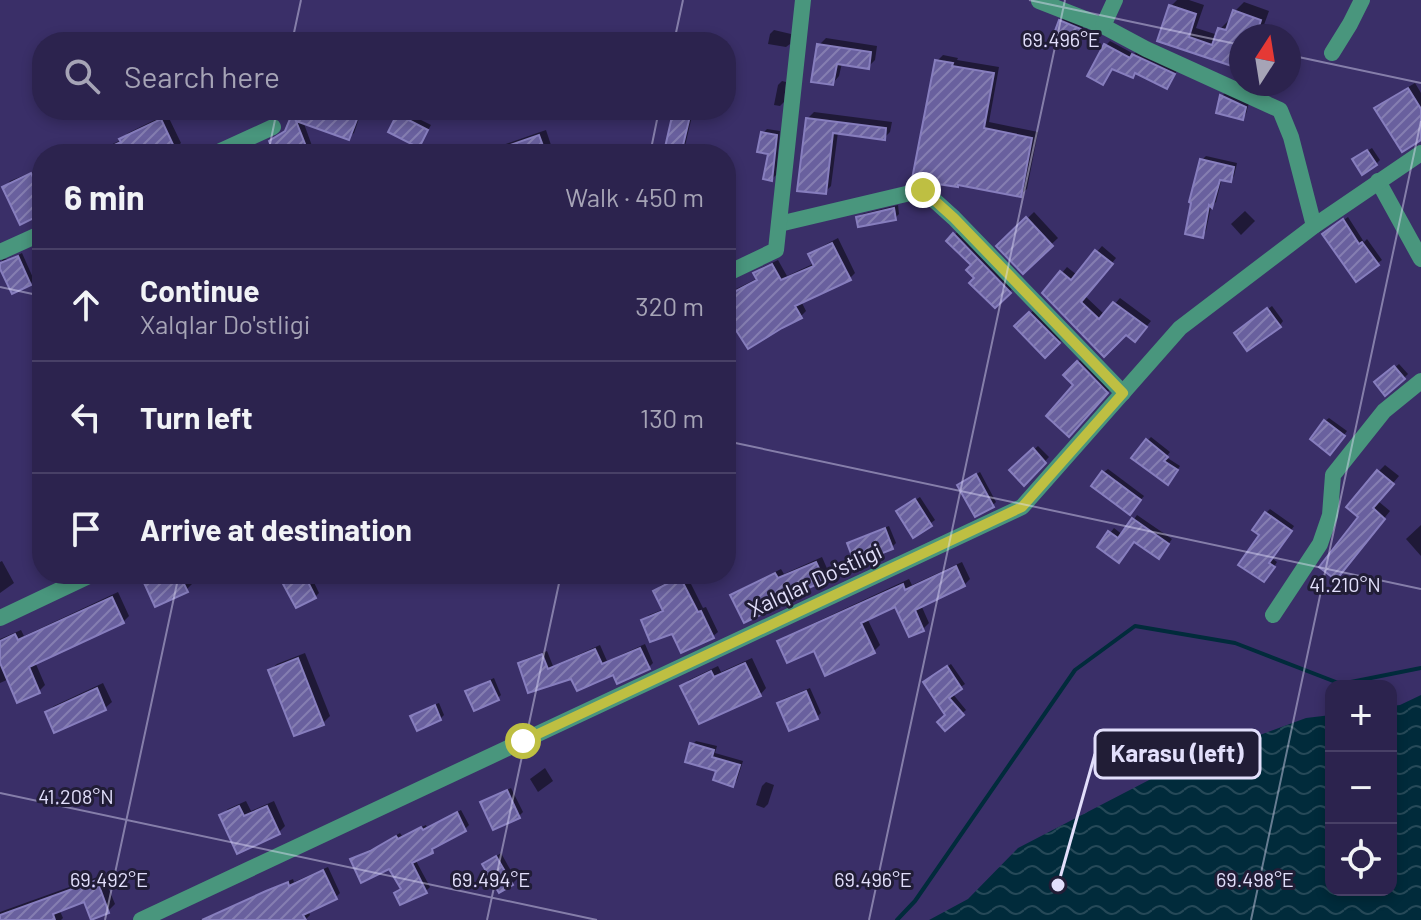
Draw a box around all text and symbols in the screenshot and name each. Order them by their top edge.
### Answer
north arrow [1229,24,1301,96]
text: 69.496°E [1022,27,1100,51]
search box [32,32,736,120]
icon: search [60,54,104,98]
text: Search here [124,58,280,94]
route end [905,172,941,208]
text: 6 min [64,176,145,217]
text: Walk · 450 m [565,181,704,212]
text: Continue [140,272,260,308]
icon: ahead [64,283,108,327]
text: 320 m [635,290,704,321]
text: Xalqlar Do'stligi [140,308,310,339]
icon: left [64,395,108,439]
text: Turn left [140,399,253,435]
text: 130 m [640,402,704,433]
icon: arrive [64,507,108,551]
text: Arrive at destination [140,511,412,547]
street label: Xalqlar Do'stligi [744,537,885,621]
text: 41.210°N [1309,572,1381,596]
map controls [1325,680,1397,896]
button: + [1325,680,1397,752]
route start [505,723,541,759]
callout: Karasu (left) [1095,730,1260,778]
text: Karasu (left) [1110,738,1244,767]
button: − [1325,752,1397,824]
text: 41.208°N [38,784,114,808]
button: locate [1325,824,1397,896]
text: 69.492°E [70,867,148,891]
text: 69.494°E [452,867,530,891]
text: 69.496°E [834,867,912,891]
text: 69.498°E [1216,867,1294,891]

